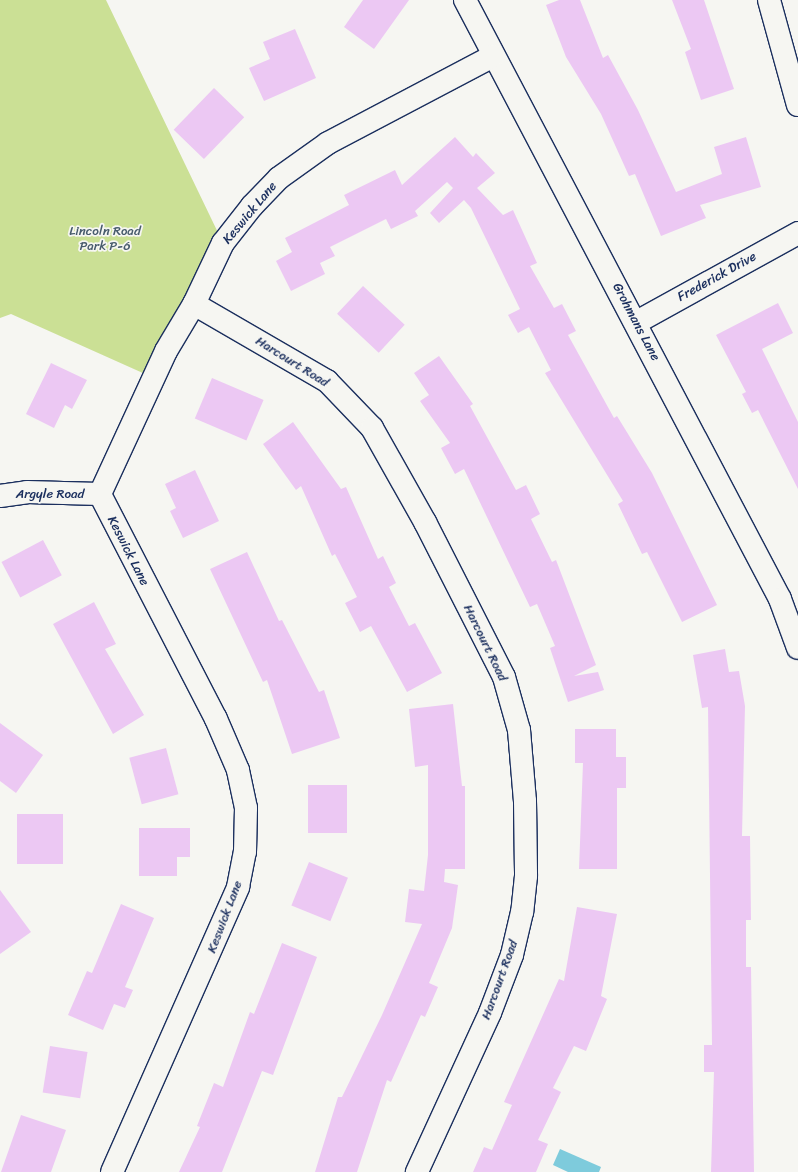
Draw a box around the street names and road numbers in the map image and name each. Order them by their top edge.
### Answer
street label: Keswick Lane [220,179,280,247]
street label: Frederick Drive [675,249,759,305]
street label: Grohmans Lane [609,280,663,364]
street label: Harcourt Road [253,333,331,391]
street label: Argyle Road [16,486,84,502]
street label: Keswick Lane [104,514,152,588]
street label: Harcourt Road [460,602,510,684]
street label: Keswick Lane [204,879,246,955]
street label: Harcourt Road [478,938,522,1022]

